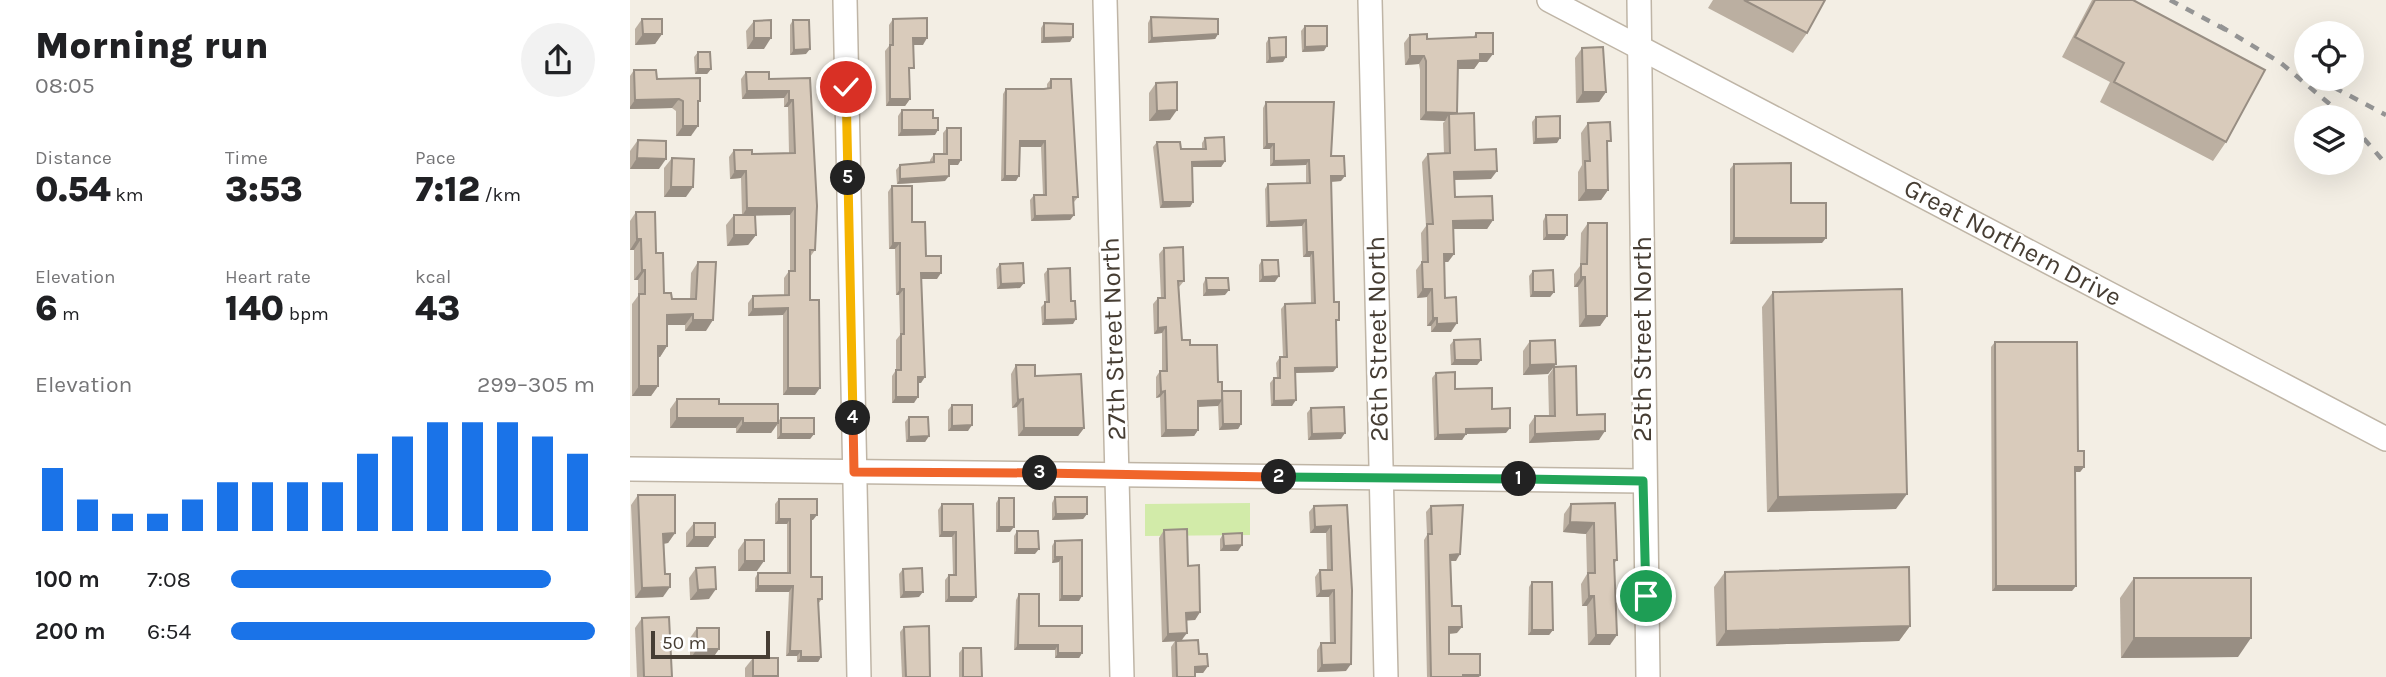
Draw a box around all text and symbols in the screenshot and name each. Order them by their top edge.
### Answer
map controls [2294,21,2364,175]
button: locate [2294,21,2364,91]
text: Morning run [35,23,269,68]
button: share [521,23,595,97]
pin [816,57,876,117]
icon: check [827,68,865,106]
text: 08:05 [35,72,95,99]
button: layers [2294,105,2364,175]
text: Distance [35,147,112,169]
text: Time [225,147,268,169]
text: Pace [415,147,456,169]
pin: 5 [830,160,865,196]
text: 5 [842,166,853,188]
text: 0.54 [35,169,111,210]
text: 3:53 [225,169,303,210]
text: 7:12 [415,169,480,210]
street label: Great Northern Drive [1899,172,2127,313]
text: km [111,184,144,206]
text: /km [480,184,521,206]
street label: 26th Street North [1360,236,1395,442]
street label: 25th Street North [1627,236,1658,442]
street label: 27th Street North [1094,237,1133,441]
text: Elevation [35,266,115,288]
text: Heart rate [225,266,311,288]
text: kcal [415,266,451,288]
text: 6 [35,288,58,329]
text: 140 [225,288,284,329]
text: 43 [415,288,460,329]
text: m [58,303,80,325]
text: bpm [284,303,329,325]
text: Elevation [35,371,132,398]
text: 299–305 m [477,371,595,398]
pin: 4 [836,400,871,436]
text: 4 [847,406,858,428]
pin: 3 [1022,456,1058,490]
pin: 2 [1262,460,1296,494]
text: 3 [1034,461,1045,483]
pin: 1 [1502,462,1536,496]
text: 2 [1273,465,1284,487]
text: 1 [1515,467,1522,489]
text: 100 m [35,566,100,593]
text: 7:08 [147,566,191,593]
pin [1616,566,1676,626]
icon: arrive [1627,577,1665,615]
text: 200 m [35,618,106,645]
text: 6:54 [147,618,191,645]
scale bar [651,628,770,660]
text: 50 m [662,632,706,654]

